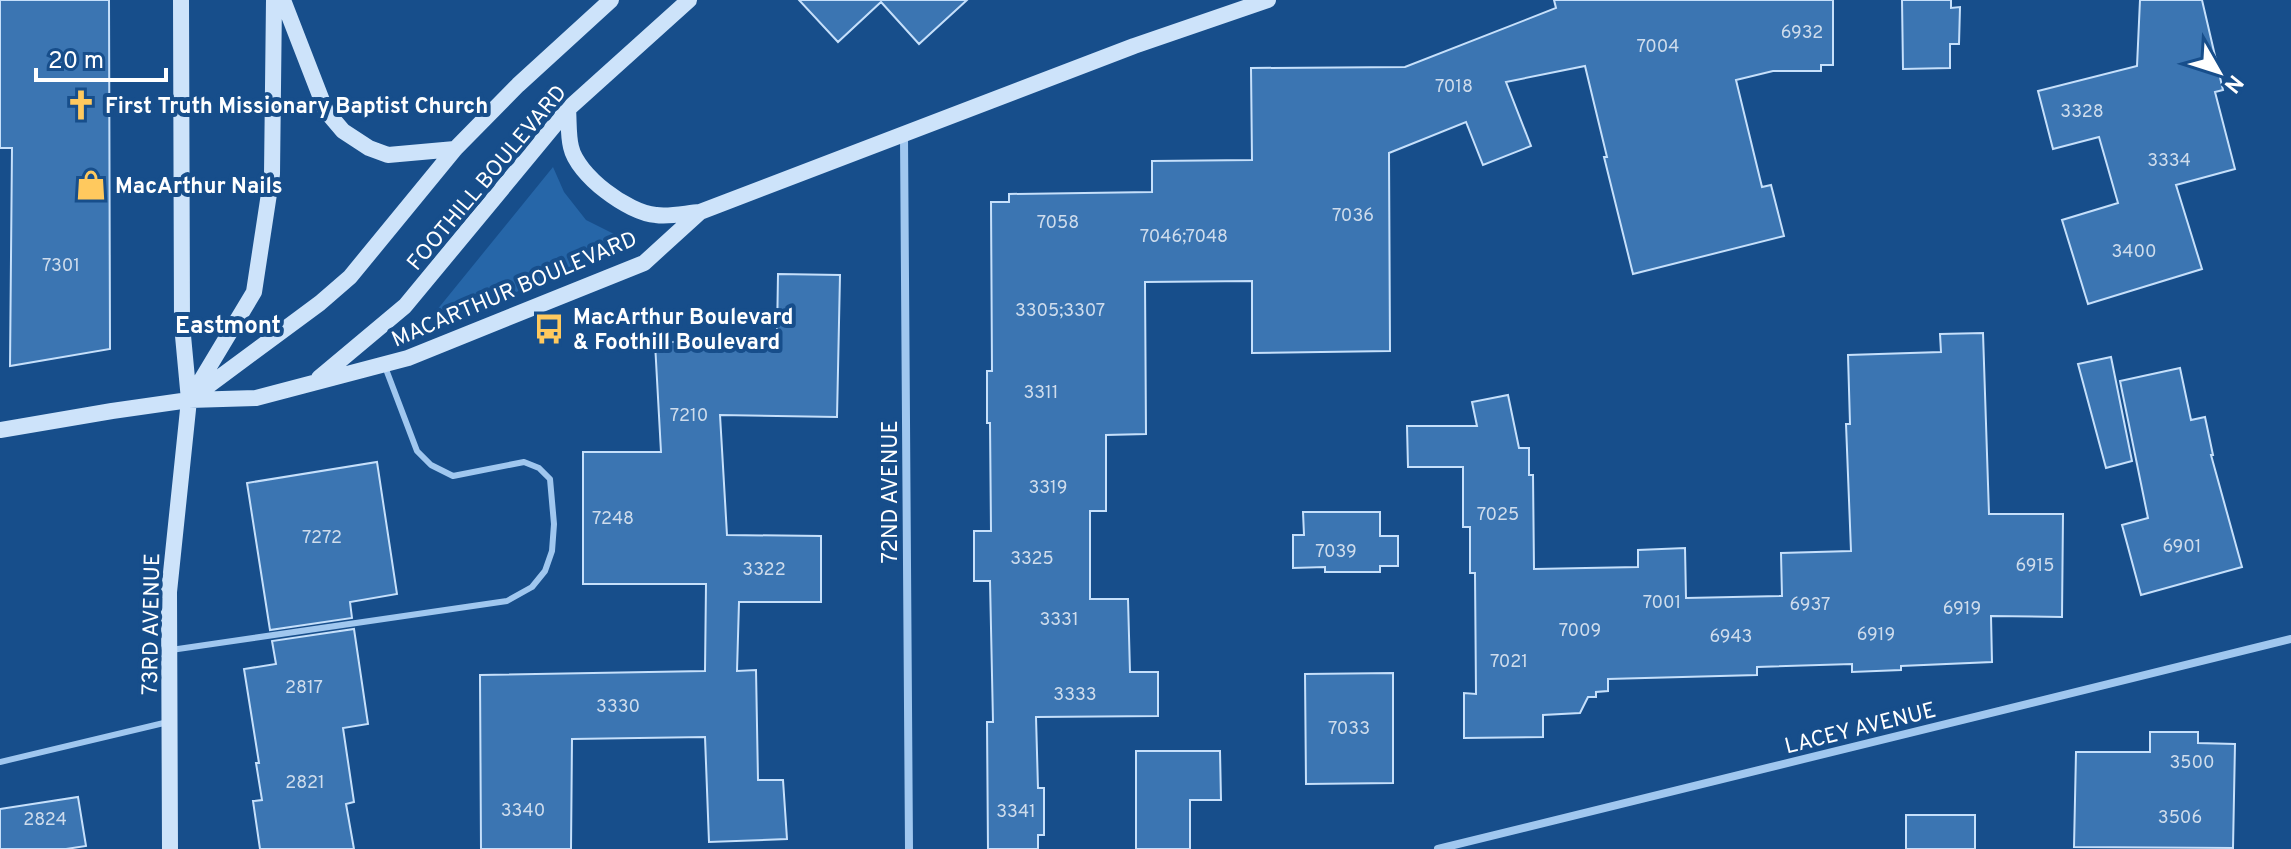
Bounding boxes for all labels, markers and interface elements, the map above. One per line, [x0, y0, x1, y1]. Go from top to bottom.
house number: 6932 [1781, 22, 1823, 45]
scale bar [36, 32, 166, 82]
north arrow [2179, 32, 2259, 112]
house number: 7004 [1636, 36, 1680, 59]
text: 20 m [48, 47, 104, 77]
text: N [2217, 68, 2248, 98]
house number: 7018 [1435, 76, 1473, 99]
street label: FOOTHILL BOULEVARD [402, 80, 574, 277]
church icon: First Truth Missionary Baptist Church [64, 88, 98, 122]
place label: First Truth Missionary Baptist Church [105, 94, 488, 121]
house number: 3328 [2060, 101, 2104, 124]
house number: 3334 [2147, 150, 2191, 173]
shop icon: MacArthur Nails [74, 168, 108, 202]
place label: MacArthur Nails [115, 174, 283, 201]
house number: 7036 [1332, 205, 1374, 228]
house number: 7058 [1037, 212, 1079, 235]
street label: MACARTHUR BOULEVARD [388, 226, 642, 354]
house number: 7046;7048 [1140, 226, 1228, 249]
house number: 3400 [2112, 241, 2156, 264]
house number: 7301 [42, 255, 80, 278]
house number: 3305;3307 [1015, 300, 1105, 323]
place label: MacArthur Boulevard & Foothill Boulevard [573, 305, 794, 357]
district label: Eastmont [175, 312, 281, 342]
bus stop icon: MacArthur Boulevard & Foothill Boulevard [532, 312, 566, 346]
house number: 3311 [1023, 382, 1059, 405]
house number: 7210 [670, 405, 708, 428]
street label: 72ND AVENUE [878, 420, 905, 564]
house number: 3319 [1028, 477, 1068, 500]
house number: 7025 [1477, 504, 1519, 527]
house number: 7248 [592, 508, 634, 531]
house number: 7272 [302, 527, 342, 550]
house number: 6901 [2163, 536, 2202, 559]
house number: 7039 [1315, 541, 1357, 564]
house number: 3325 [1010, 548, 1054, 571]
street label: 73RD AVENUE [138, 553, 167, 695]
house number: 6915 [2016, 555, 2054, 578]
house number: 3322 [742, 559, 786, 582]
house number: 7001 [1643, 592, 1681, 615]
house number: 6937 [1790, 594, 1830, 617]
house number: 6919 [1943, 598, 1981, 621]
house number: 3331 [1039, 609, 1079, 632]
house number: 7009 [1559, 620, 1601, 643]
house number: 6919 [1857, 624, 1895, 647]
house number: 6943 [1710, 626, 1752, 649]
house number: 7021 [1490, 651, 1528, 674]
house number: 2817 [285, 677, 323, 700]
house number: 3333 [1053, 684, 1097, 707]
house number: 3330 [596, 696, 640, 719]
street label: LACEY AVENUE [1782, 698, 1939, 761]
house number: 7033 [1328, 718, 1370, 741]
house number: 3500 [2170, 752, 2214, 775]
house number: 2821 [285, 772, 325, 795]
house number: 3340 [501, 800, 545, 823]
house number: 3341 [996, 801, 1036, 824]
house number: 3506 [2158, 807, 2202, 830]
house number: 2824 [23, 809, 67, 832]

